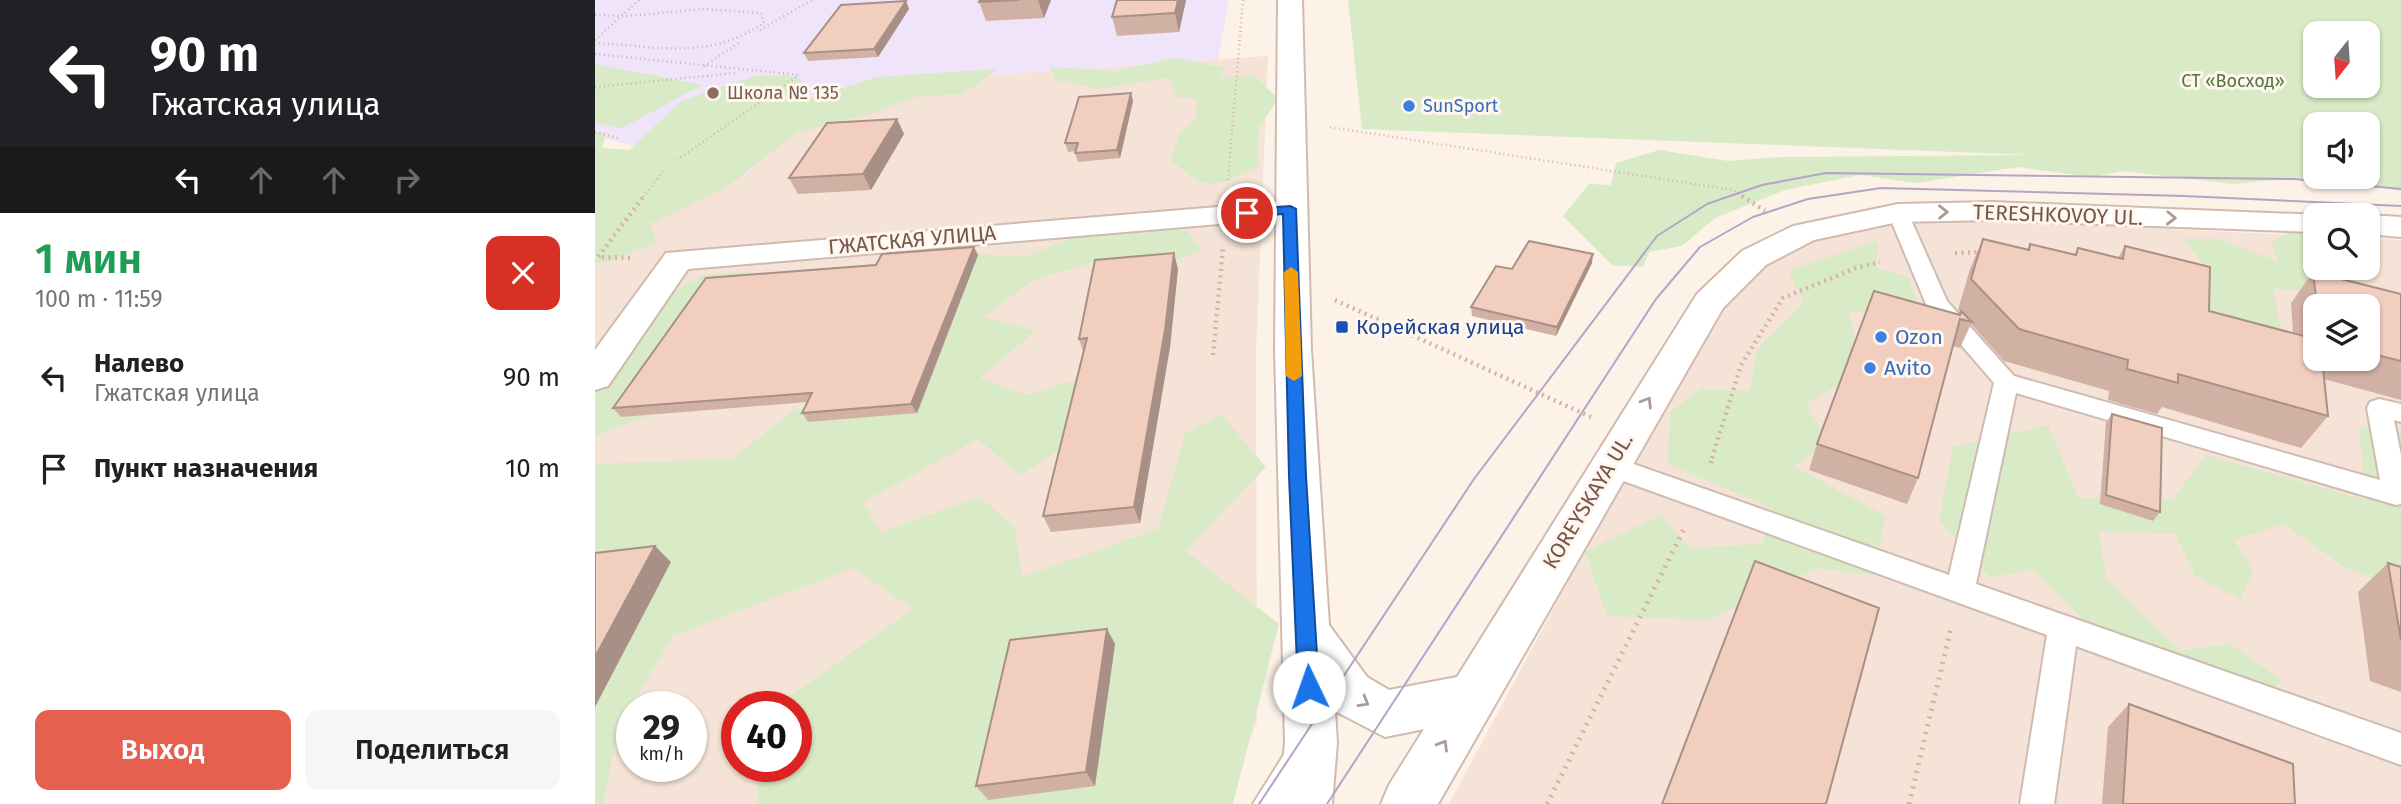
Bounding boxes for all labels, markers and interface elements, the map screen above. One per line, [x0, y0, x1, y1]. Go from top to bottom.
north arrow [2303, 21, 2380, 98]
map controls [2303, 21, 2380, 371]
text: 90 m [150, 25, 259, 84]
icon: left [35, 28, 126, 119]
park label: СТ «Восход» [2181, 70, 2285, 92]
place label: Школа № 135 [727, 82, 839, 104]
text: Гжатская улица [150, 85, 381, 123]
marker: Школа № 135 [705, 85, 721, 101]
place label: SunSport [1423, 95, 1499, 117]
marker: SunSport [1401, 98, 1417, 114]
button: sound [2303, 112, 2380, 189]
icon: left [169, 161, 207, 199]
icon: ahead [242, 161, 280, 199]
icon: ahead [315, 161, 353, 199]
icon: right [388, 161, 426, 199]
pin [1217, 183, 1277, 243]
icon: arrive [1228, 194, 1266, 232]
street label: TERESHKOVOY UL. [1973, 199, 2143, 231]
button: search [2303, 203, 2380, 280]
one-way arrow [1938, 204, 1949, 220]
one-way arrow [2165, 210, 2176, 225]
street label: ГЖАТСКАЯ УЛИЦА [827, 220, 997, 260]
text: 1 мин [35, 234, 142, 284]
button: close [486, 236, 560, 310]
text: 100 m · 11:59 [35, 285, 163, 313]
button: layers [2303, 294, 2380, 371]
place label: Корейская улица [1356, 314, 1525, 340]
marker: Корейская улица [1334, 319, 1350, 335]
place label: Ozon [1895, 324, 1943, 350]
marker: Ozon [1873, 329, 1889, 345]
text: Налево [94, 348, 184, 379]
place label: Avito [1884, 355, 1932, 381]
icon: left [35, 359, 73, 397]
marker: Avito [1862, 360, 1878, 376]
text: 90 m [503, 362, 560, 393]
text: Гжатская улица [94, 379, 260, 407]
one-way arrow [1639, 397, 1652, 410]
street label: KOREYSKAYA UL. [1537, 428, 1639, 574]
icon: arrive [35, 450, 73, 488]
text: Пункт назначения [94, 453, 318, 484]
text: 10 m [505, 453, 560, 484]
position arrow [1272, 650, 1346, 724]
speed limit sign: 40 [721, 691, 812, 782]
one-way arrow [1356, 694, 1369, 707]
text: 29 [643, 706, 680, 748]
button: Выход [35, 710, 291, 790]
button: Поделиться [305, 710, 560, 790]
one-way arrow [1435, 740, 1448, 753]
text: km/h [639, 743, 684, 765]

